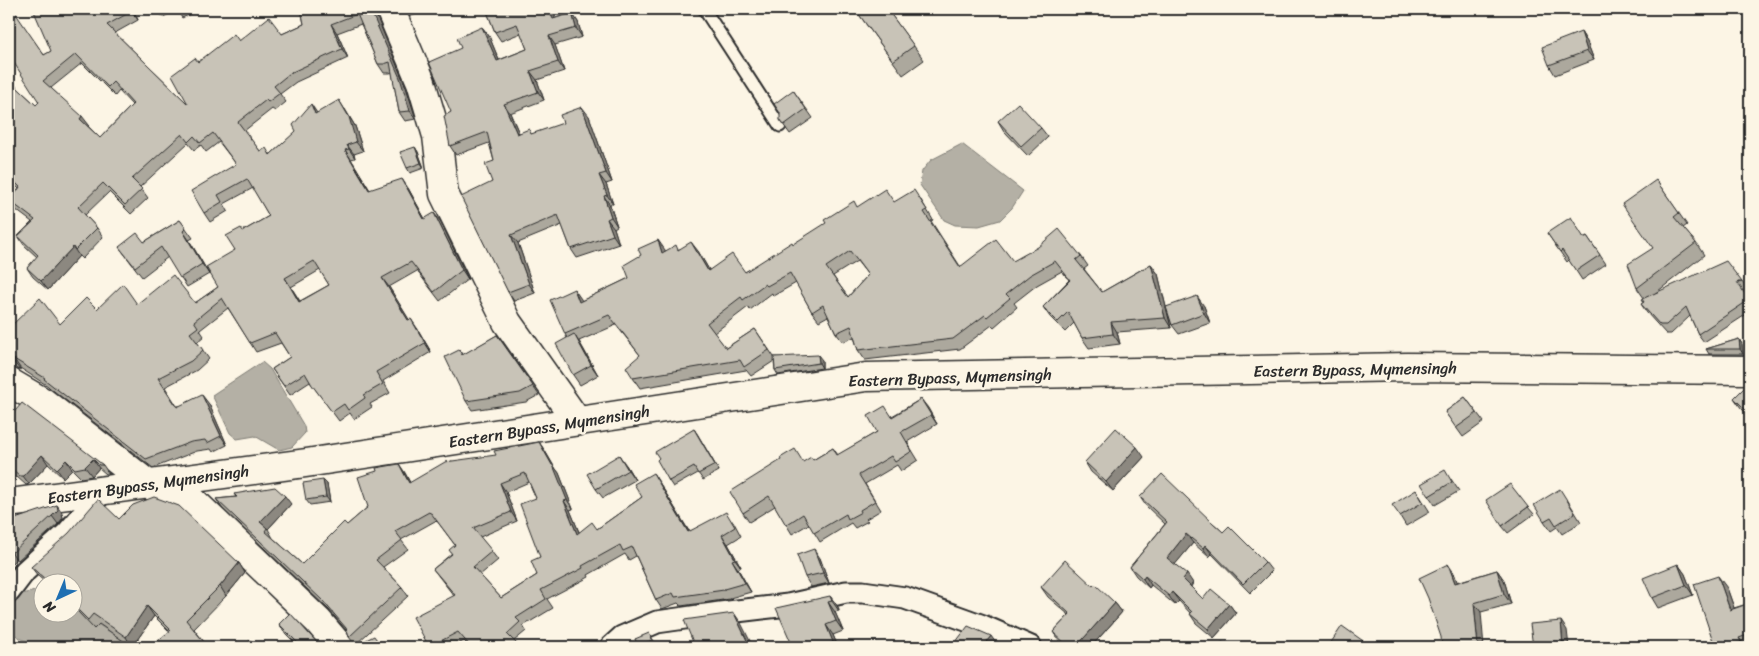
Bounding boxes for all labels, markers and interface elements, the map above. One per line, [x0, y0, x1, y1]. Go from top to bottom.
street label: Eastern Bypass, Mymensingh [1253, 353, 1457, 386]
street label: Eastern Bypass, Mymensingh [848, 359, 1052, 396]
street label: Eastern Bypass, Mymensingh [446, 396, 652, 457]
street label: Eastern Bypass, Mymensingh [45, 456, 251, 513]
north arrow [32, 574, 82, 624]
text: N [37, 594, 62, 620]

